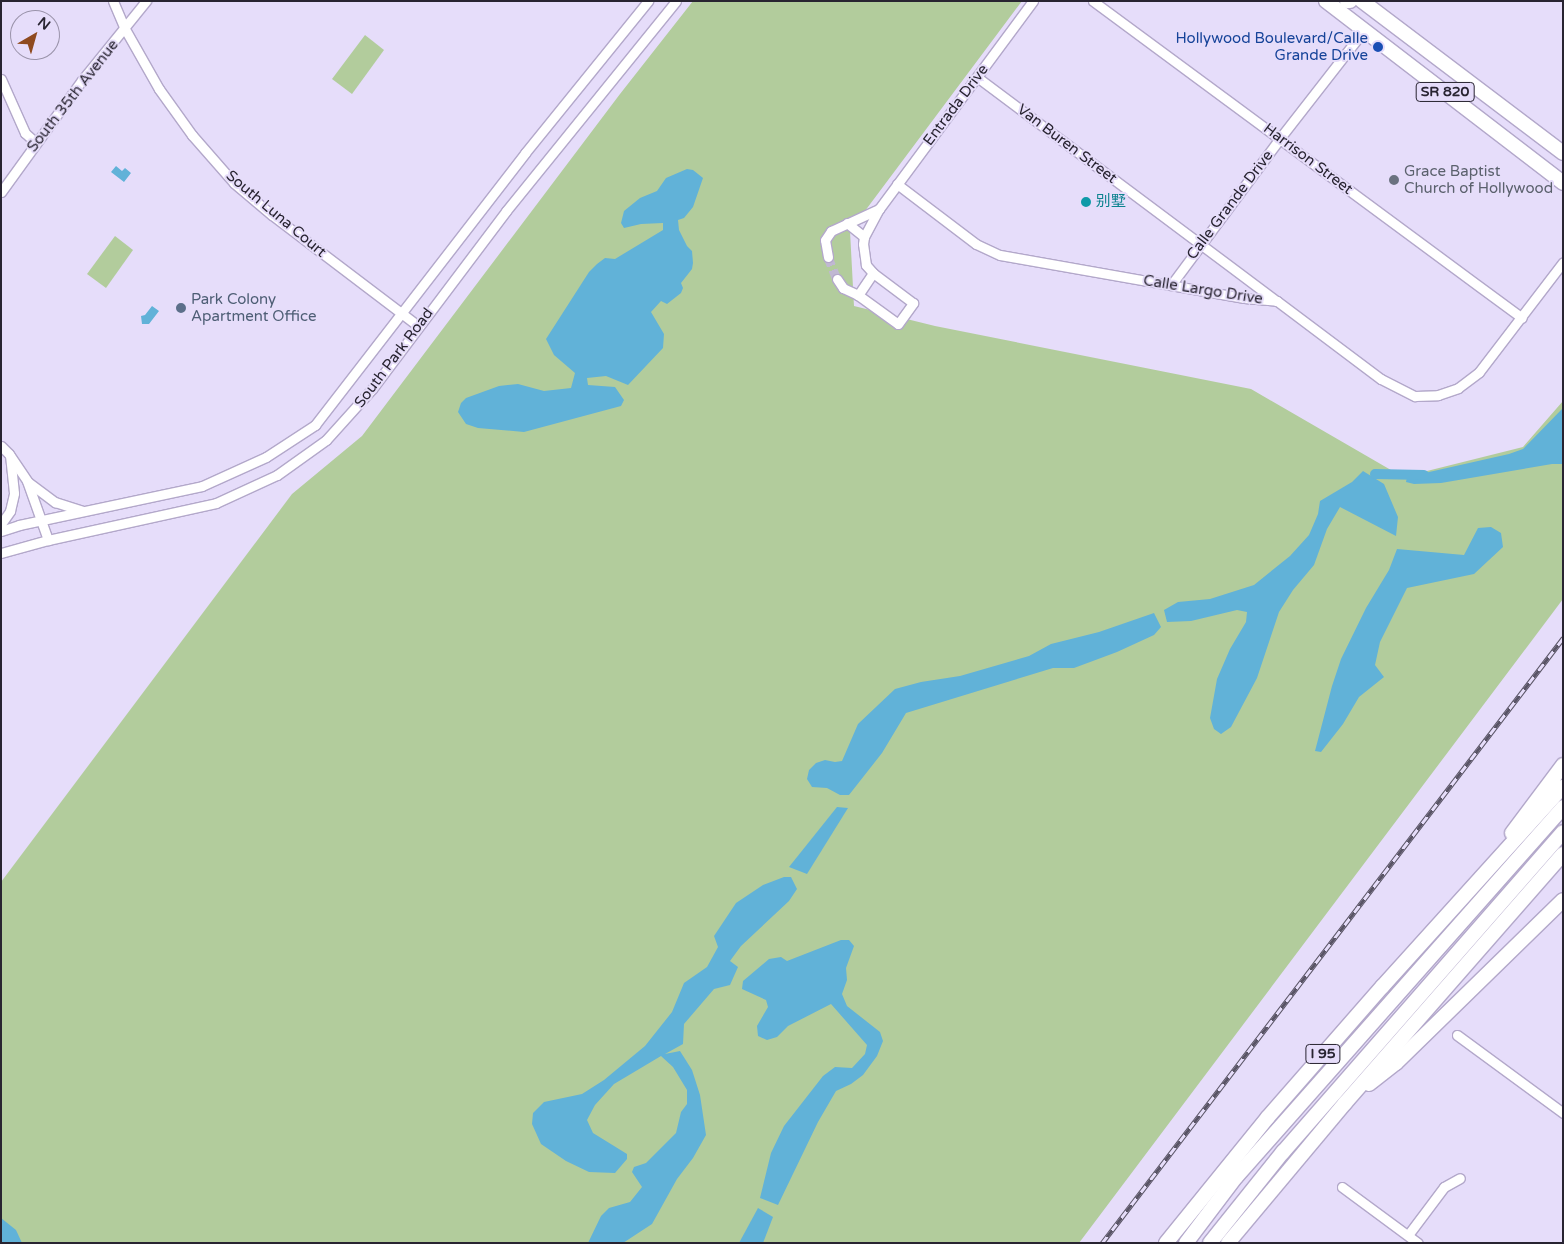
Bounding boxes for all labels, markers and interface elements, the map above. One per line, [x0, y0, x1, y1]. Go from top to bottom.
north arrow [10, 10, 60, 60]
text: N [34, 13, 54, 34]
place label: Hollywood Boulevard/Calle Grande Drive [1175, 29, 1368, 64]
street label: South 35th Avenue [24, 36, 122, 156]
marker: Hollywood Boulevard/Calle Grande Drive [1372, 41, 1384, 53]
street label: Entrada Drive [920, 61, 992, 149]
road number: SR 820 [1415, 80, 1475, 104]
street label: Van Buren Street [1014, 101, 1120, 187]
street label: Harrison Street [1260, 120, 1356, 198]
street label: Calle Grande Drive [1183, 147, 1277, 263]
place label: Grace Baptist Church of Hollywood [1404, 162, 1553, 197]
street label: South Luna Court [222, 167, 330, 261]
marker: Grace Baptist Church of Hollywood [1388, 174, 1400, 186]
place label: 别墅 [1096, 193, 1126, 211]
marker: 别墅 [1080, 196, 1092, 208]
street label: Calle Largo Drive [1142, 272, 1264, 308]
place label: Park Colony Apartment Office [191, 290, 316, 325]
marker: Park Colony Apartment Office [175, 302, 187, 314]
street label: South Park Road [351, 305, 437, 411]
road number: I 95 [1304, 1042, 1342, 1066]

